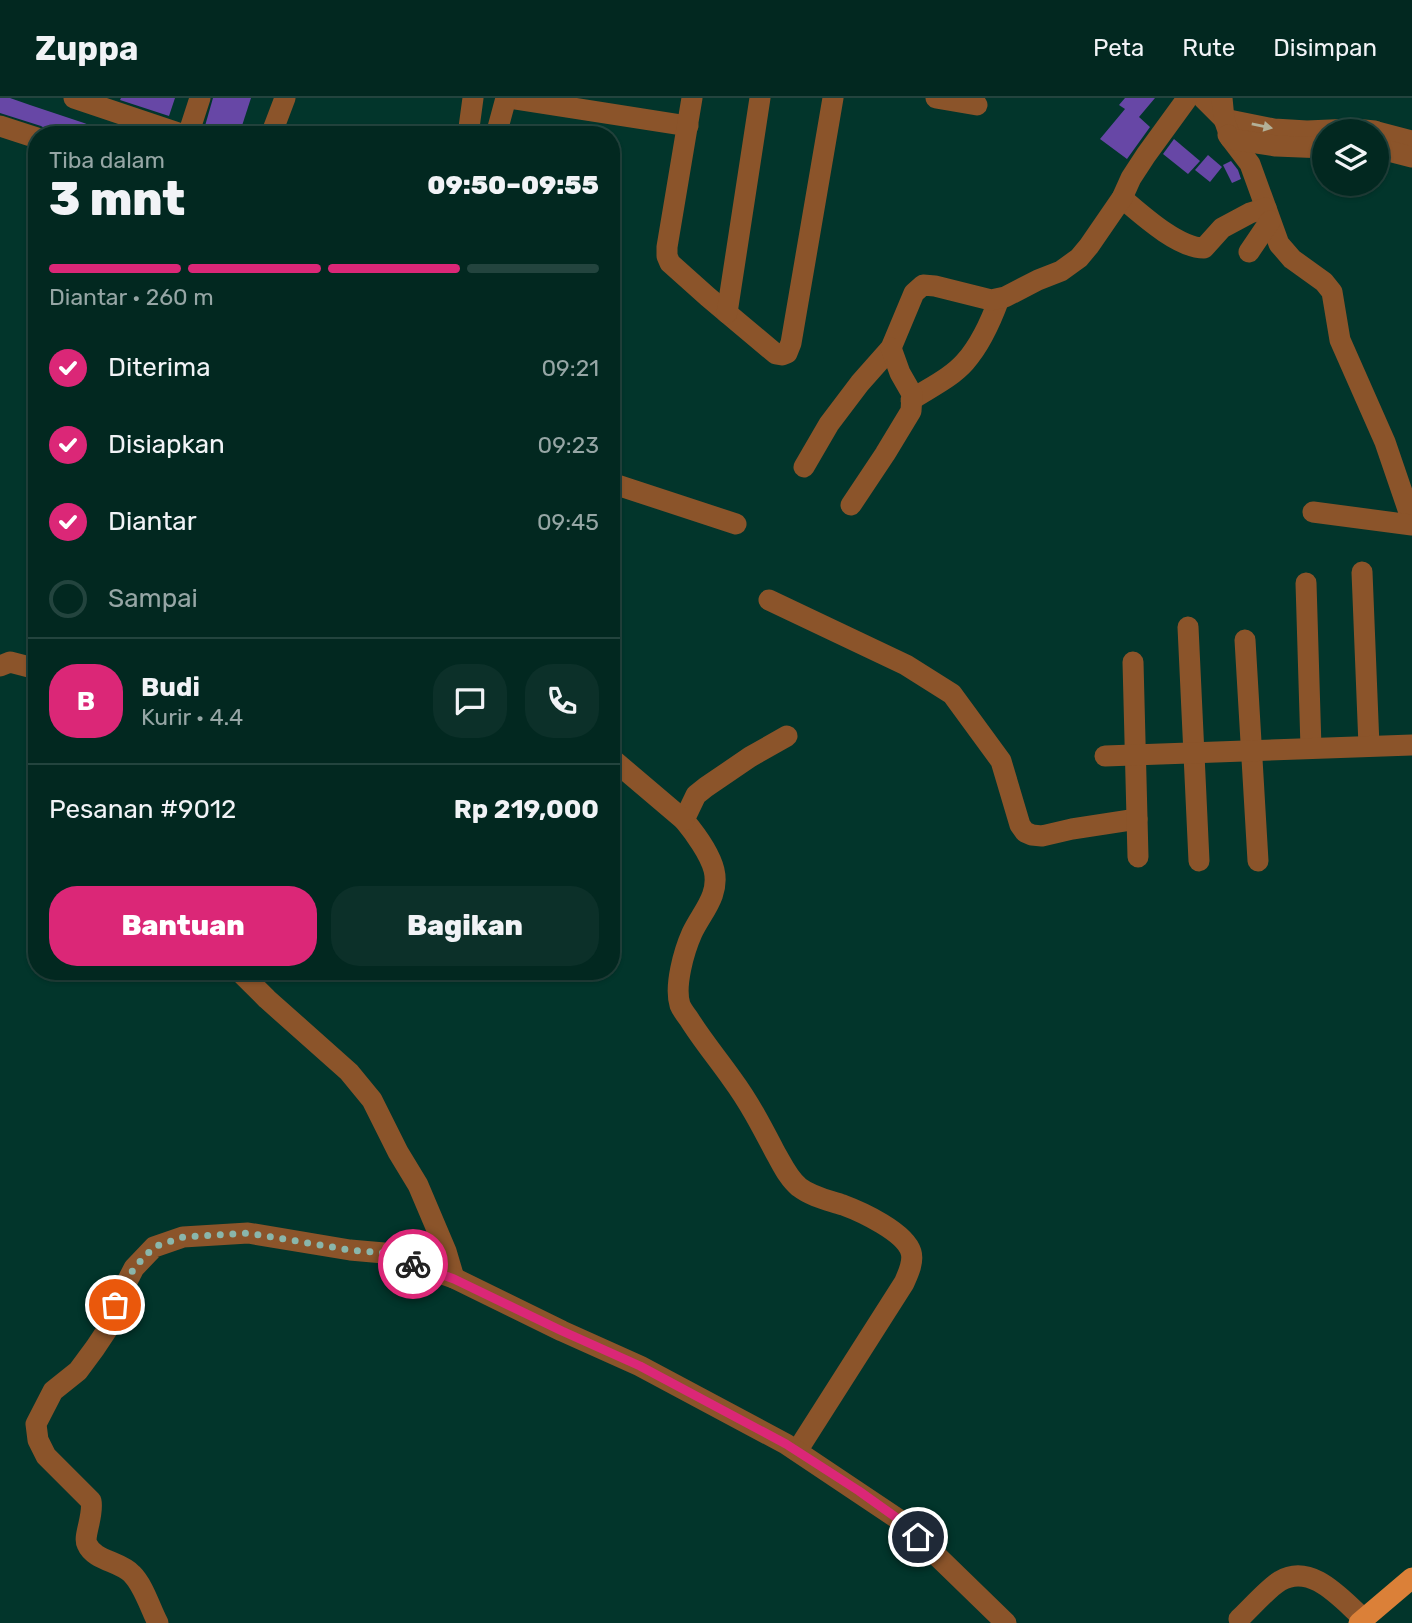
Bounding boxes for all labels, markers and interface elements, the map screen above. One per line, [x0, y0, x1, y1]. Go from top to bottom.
text: Zuppa [35, 29, 138, 68]
text: Peta [1093, 34, 1144, 62]
text: Rute [1182, 34, 1235, 62]
text: Disimpan [1273, 34, 1377, 62]
map controls [1312, 119, 1389, 196]
button: layers [1312, 119, 1389, 196]
one-way arrow [1251, 121, 1273, 132]
text: Tiba dalam [49, 146, 165, 174]
text: 09:50–09:55 [427, 170, 599, 201]
text: 3 mnt [49, 172, 185, 227]
text: Diantar · 260 m [49, 283, 214, 311]
icon: check [49, 349, 87, 387]
text: Diterima [108, 352, 211, 383]
text: 09:21 [542, 354, 599, 382]
icon: check [49, 426, 87, 464]
text: Disiapkan [108, 429, 225, 460]
text: 09:23 [538, 431, 599, 459]
icon: check [49, 503, 87, 541]
text: Diantar [108, 506, 197, 537]
text: 09:45 [537, 508, 599, 536]
text: Sampai [108, 583, 198, 614]
button: chat [433, 664, 507, 738]
button: phone [525, 664, 599, 738]
text: Budi [141, 672, 200, 703]
text: B [77, 686, 95, 717]
text: Kurir · 4.4 [141, 703, 243, 731]
text: Pesanan #9012 [49, 794, 236, 825]
text: Rp 219,000 [454, 794, 599, 825]
button: Bantuan [49, 886, 317, 966]
button: Bagikan [331, 886, 599, 966]
courier [378, 1229, 448, 1299]
icon: bike [394, 1245, 432, 1283]
pin [85, 1275, 145, 1335]
icon: bag [96, 1286, 134, 1324]
pin [888, 1507, 948, 1567]
icon: home [899, 1518, 937, 1556]

